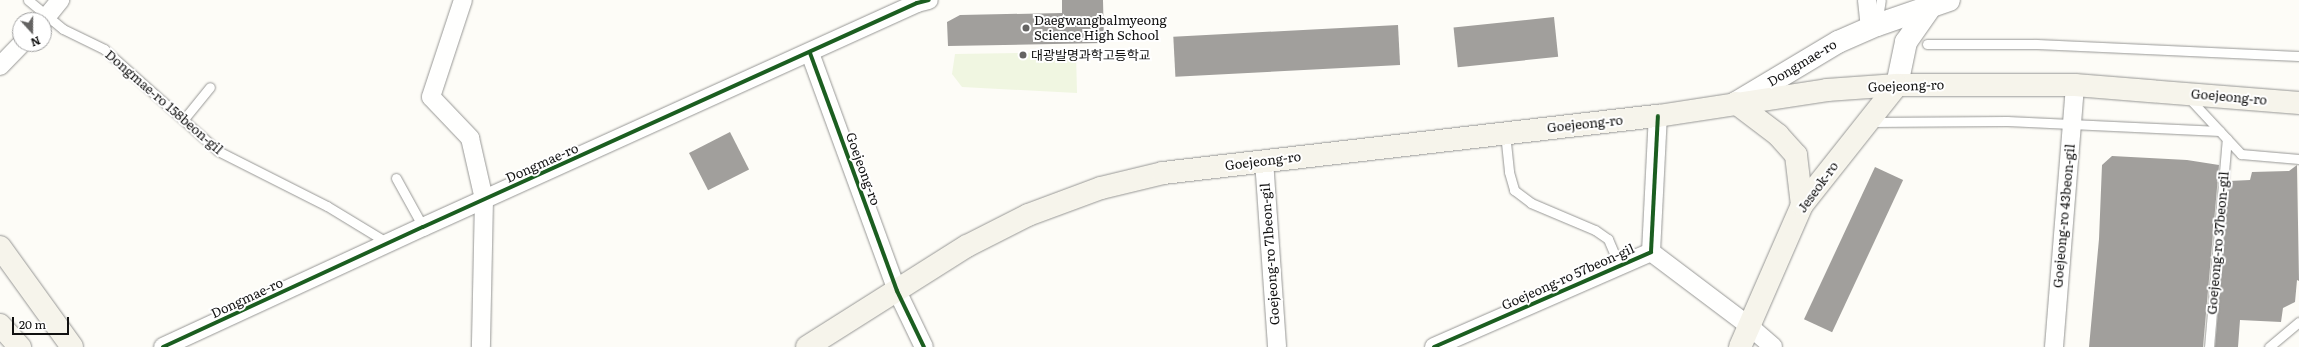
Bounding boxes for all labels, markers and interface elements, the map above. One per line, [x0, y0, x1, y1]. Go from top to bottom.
north arrow [12, 12, 52, 52]
place label: Daegwangbalmyeong Science High School [1034, 13, 1167, 44]
marker: Daegwangbalmyeong Science High School [1021, 23, 1031, 33]
text: N [29, 33, 43, 51]
street label: Dongmae-ro [1765, 36, 1839, 90]
street label: Dongmae-ro 158beon-gil [102, 47, 226, 157]
place label: 대광발명과학고등학교 [1031, 47, 1151, 63]
marker: 대광발명과학고등학교 [1018, 50, 1028, 60]
street label: Goejeong-ro [1868, 77, 1944, 95]
street label: Goejeong-ro [2190, 86, 2268, 108]
street label: Goejeong-ro [1546, 112, 1624, 136]
street label: Goejeong-ro [843, 130, 883, 208]
street label: Dongmae-ro [503, 140, 581, 186]
street label: Goejeong-ro 43beon-gil [2050, 143, 2078, 289]
street label: Goejeong-ro [1224, 149, 1302, 173]
street label: Jeseok-ro [1794, 158, 1842, 216]
street label: Goejeong-ro 37beon-gil [2204, 171, 2232, 315]
street label: Goejeong-ro 71beon-gil [1257, 183, 1283, 325]
street label: Goejeong-ro 57beon-gil [1499, 241, 1637, 313]
street label: Dongmae-ro [208, 274, 286, 322]
scale bar [14, 309, 71, 335]
text: 20 m [19, 315, 46, 333]

